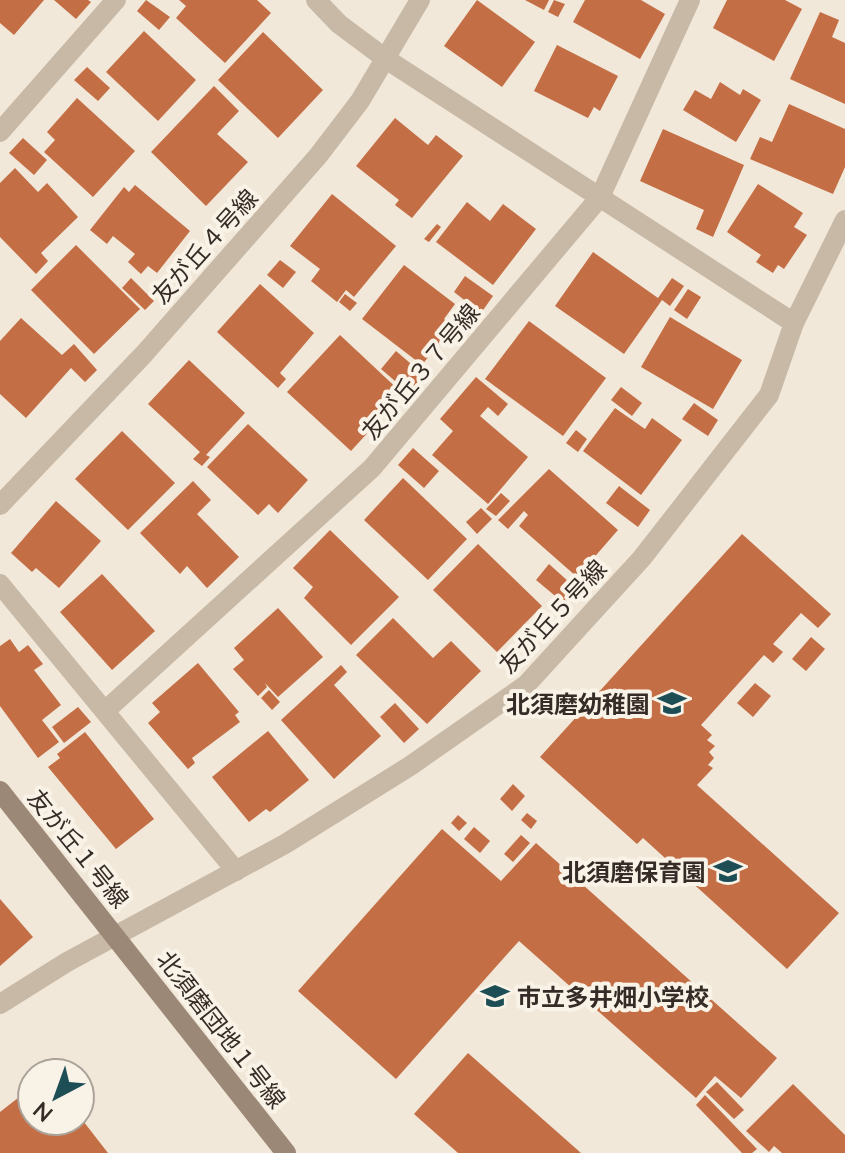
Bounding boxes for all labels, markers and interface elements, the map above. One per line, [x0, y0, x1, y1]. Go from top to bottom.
street label: 友が丘４号線 [145, 183, 263, 309]
street label: 友が丘３７号線 [355, 297, 485, 445]
street label: 友が丘５号線 [492, 553, 612, 679]
school or university icon: 北須磨幼稚園 [657, 688, 687, 718]
place label: 北須磨幼稚園 [506, 689, 650, 718]
street label: 友が丘１号線 [22, 783, 136, 913]
school or university icon: 北須磨保育園 [713, 856, 743, 886]
place label: 北須磨保育園 [562, 857, 706, 886]
street label: 北須磨団地１号線 [151, 944, 293, 1114]
school or university icon: 市立多井畑小学校 [480, 981, 510, 1011]
place label: 市立多井畑小学校 [517, 982, 709, 1011]
north arrow [16, 1057, 96, 1137]
text: N [27, 1097, 58, 1128]

